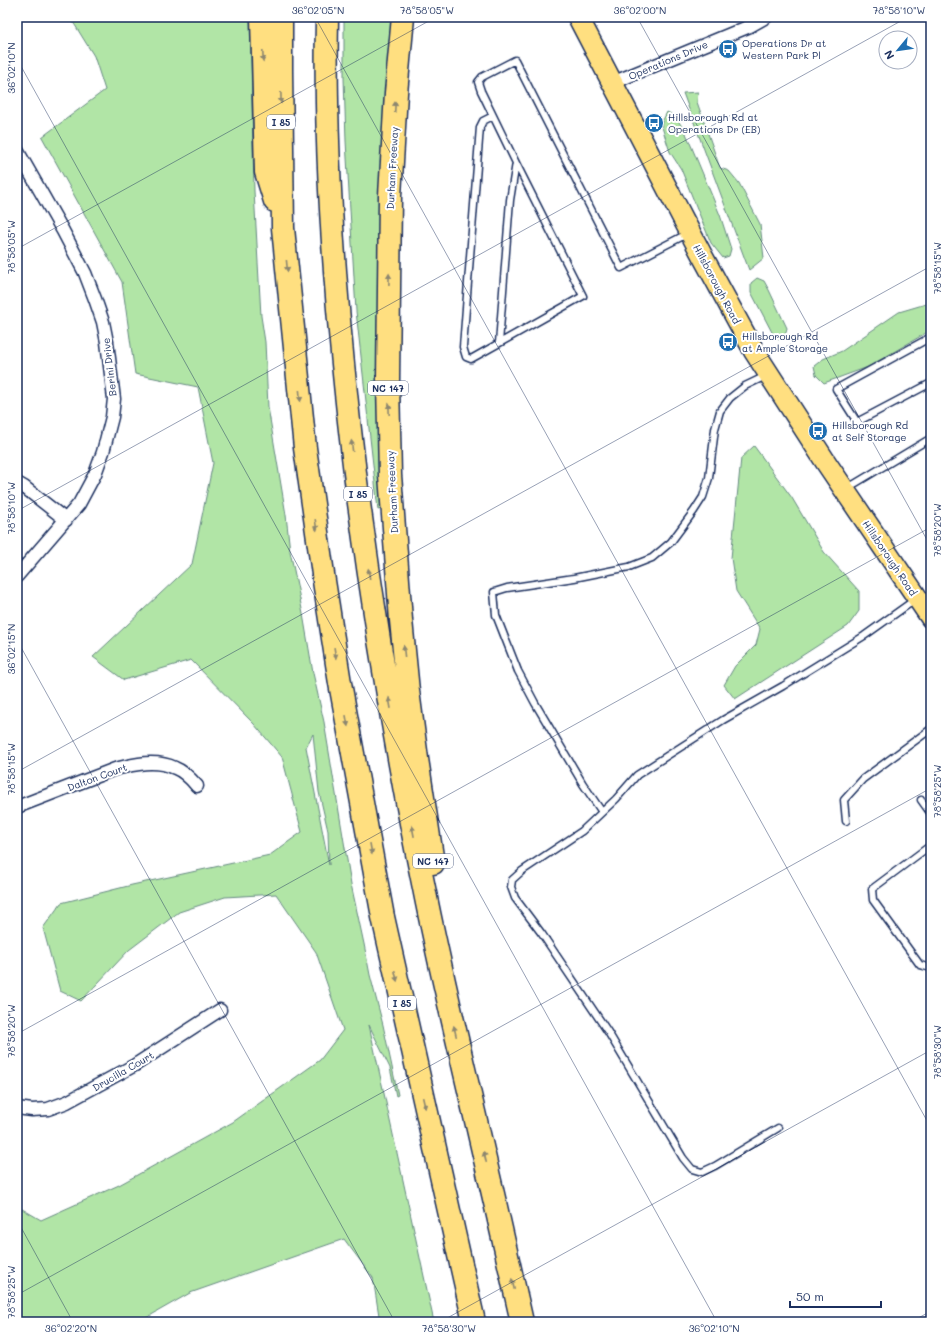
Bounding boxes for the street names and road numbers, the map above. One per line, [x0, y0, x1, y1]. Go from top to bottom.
street label: Operations Drive [626, 37, 710, 83]
road number: I 85 [267, 115, 295, 129]
street label: Durham Freeway [383, 126, 401, 210]
street label: Hillsborough Road [690, 242, 744, 326]
street label: Berini Drive [98, 337, 120, 397]
road number: NC 147 [368, 381, 408, 395]
street label: Durham Freeway [383, 450, 401, 534]
road number: I 85 [344, 487, 372, 501]
street label: Hillsborough Road [859, 517, 921, 599]
street label: Dalton Court [65, 760, 129, 794]
road number: NC 147 [413, 854, 453, 868]
road number: I 85 [388, 996, 416, 1010]
street label: Drucilla Court [90, 1048, 156, 1094]

